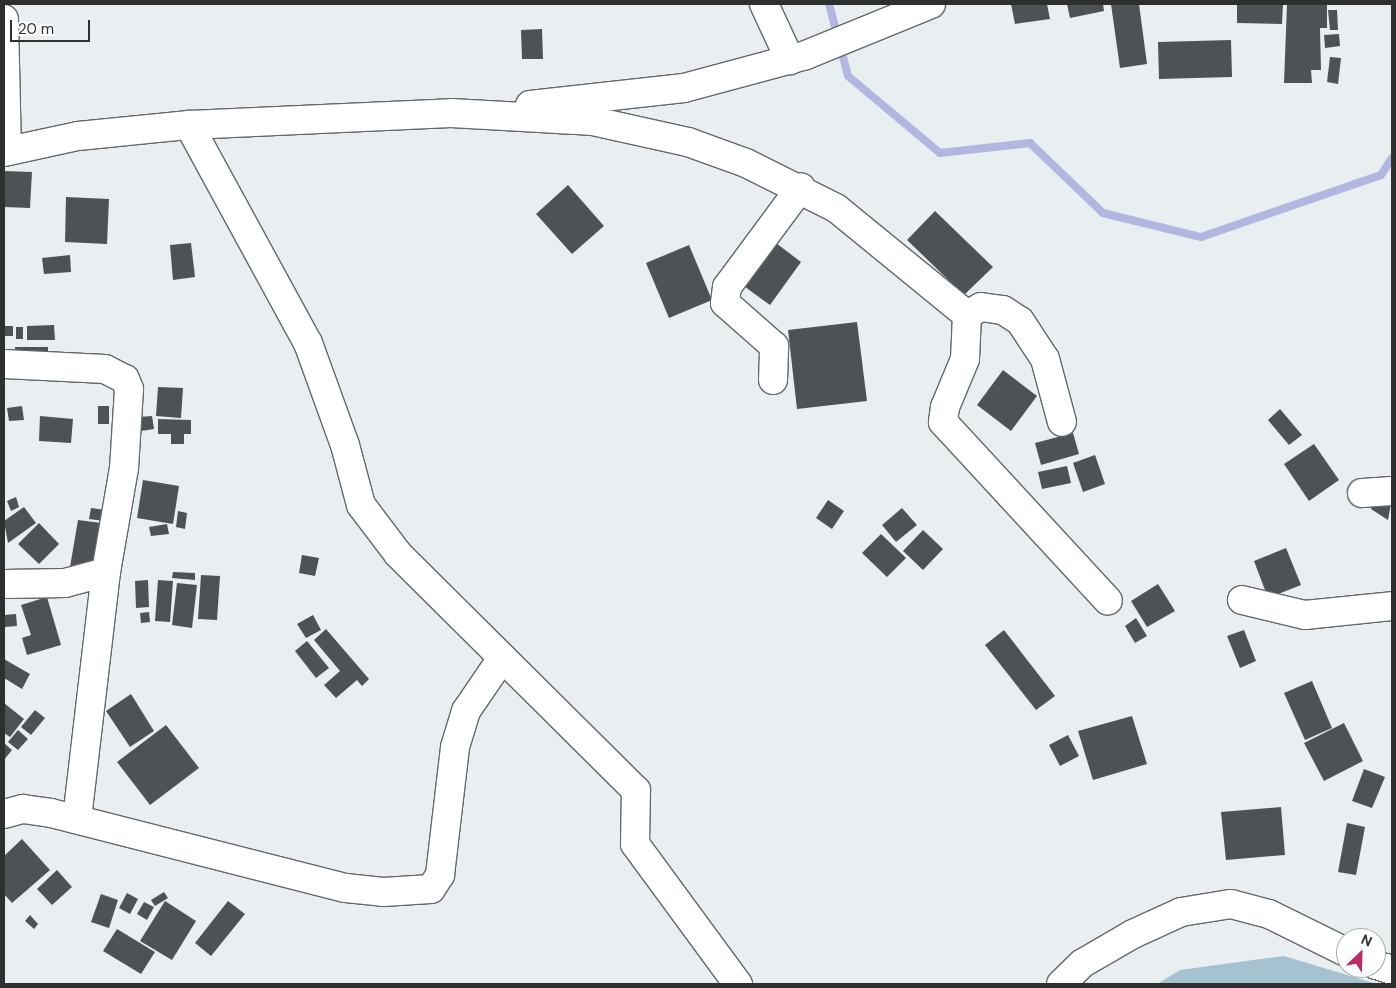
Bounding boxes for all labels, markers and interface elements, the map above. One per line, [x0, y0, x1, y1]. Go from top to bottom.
scale bar [12, 10, 92, 42]
text: 20 m [18, 19, 54, 39]
north arrow [1336, 928, 1386, 978]
text: N [1358, 930, 1375, 951]

